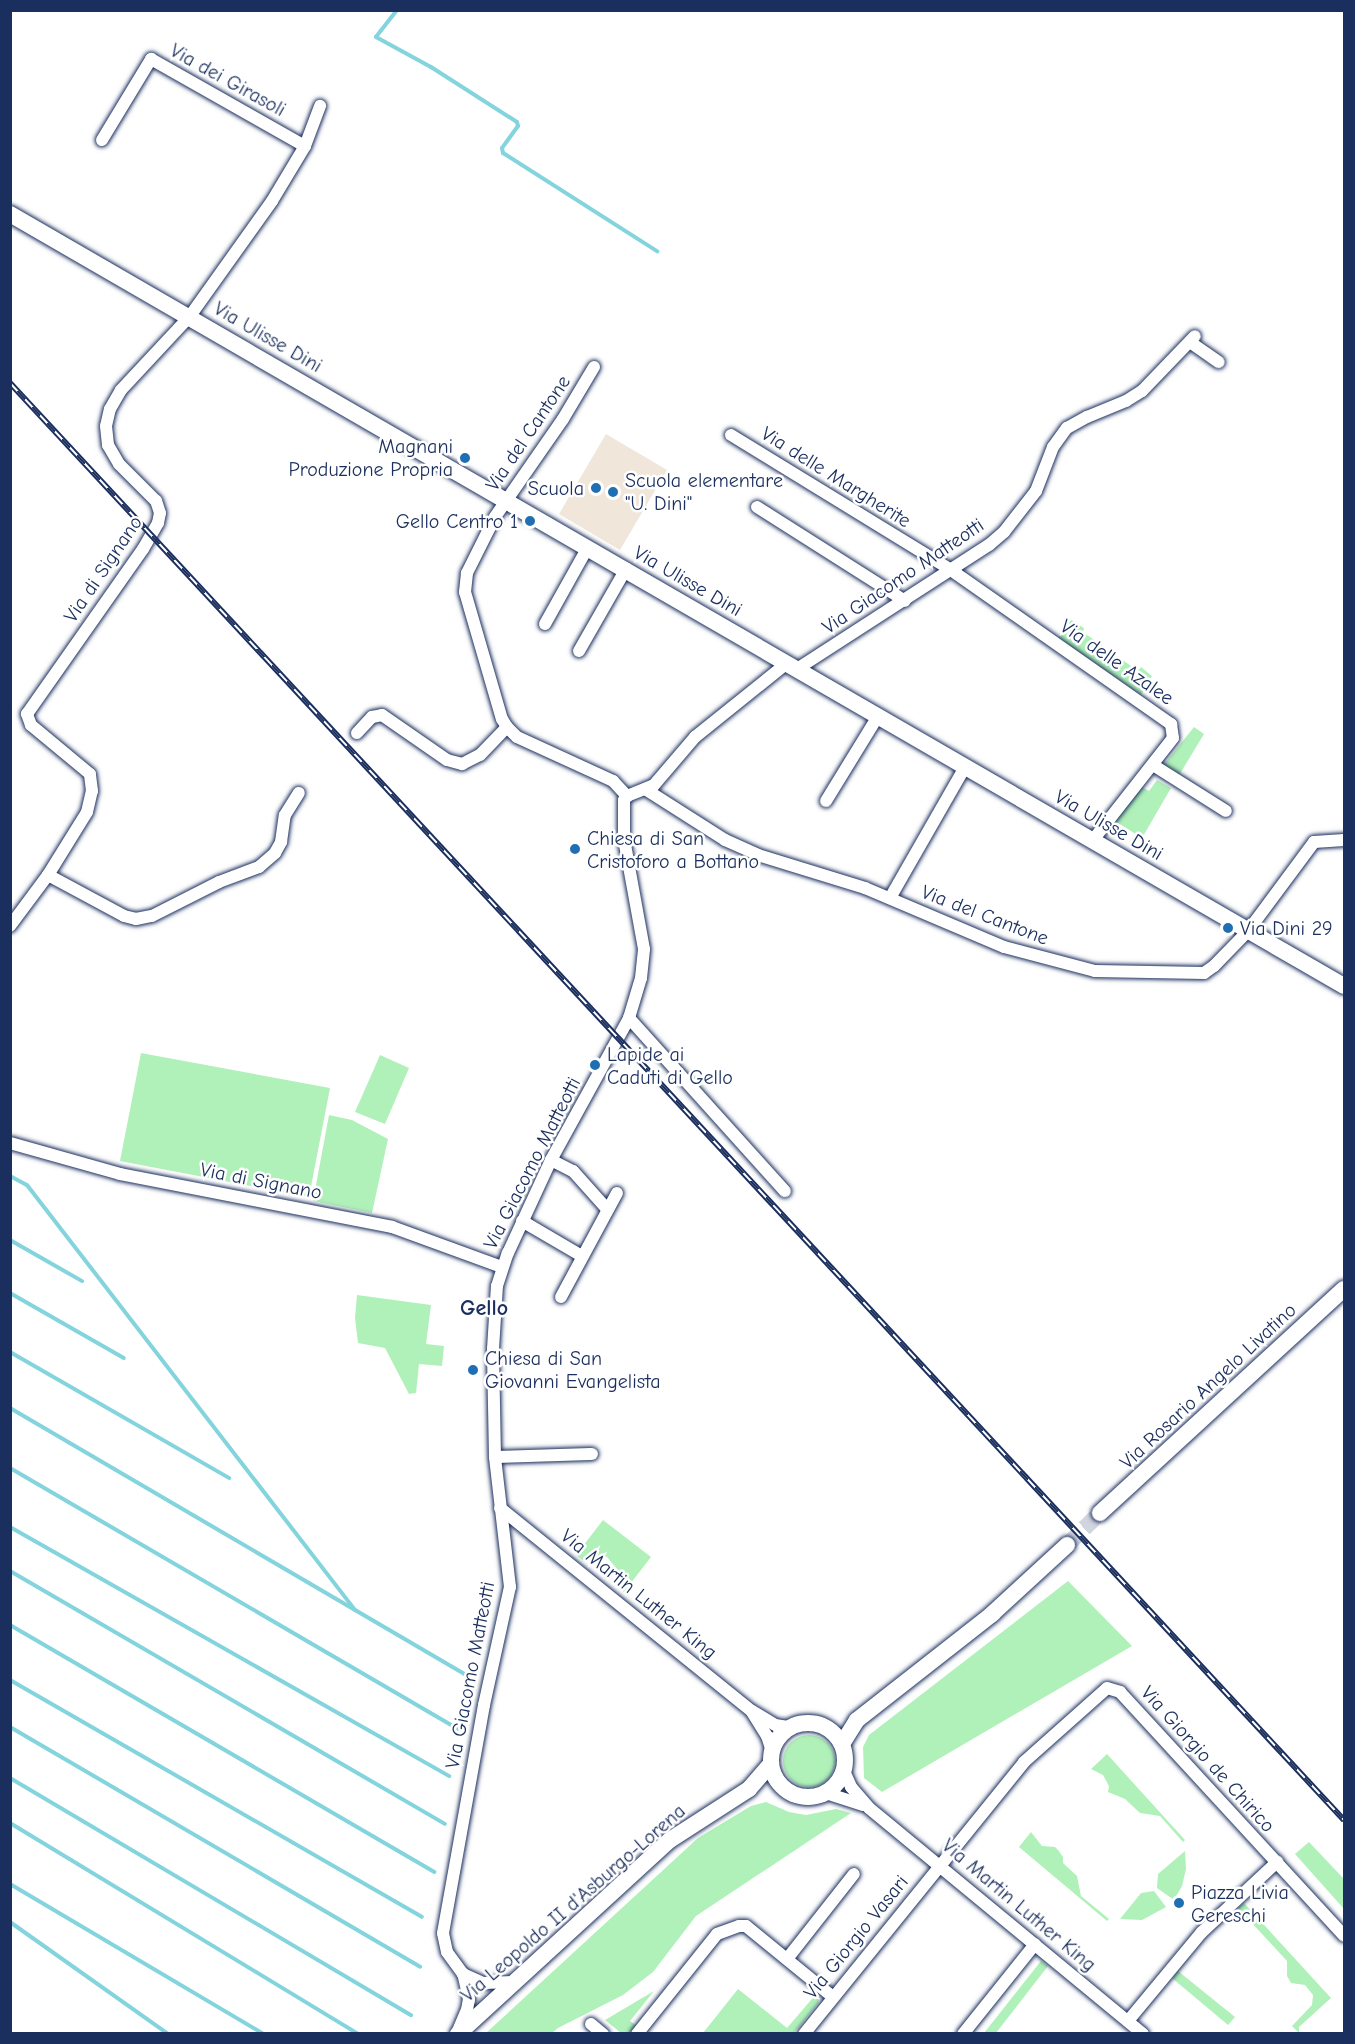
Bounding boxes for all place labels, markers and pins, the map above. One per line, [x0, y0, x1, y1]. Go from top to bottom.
place label: Magnani Produzione Propria [288, 434, 453, 481]
marker: Magnani Produzione Propria [458, 451, 472, 465]
place label: Scuola elementare "U. Dini" [625, 468, 783, 515]
place label: Scuola [528, 476, 584, 500]
marker: Scuola [589, 481, 603, 495]
marker: Scuola elementare "U. Dini" [606, 485, 620, 499]
place label: Gello Centro 1 [396, 509, 518, 533]
marker: Gello Centro 1 [523, 514, 537, 528]
place label: Chiesa di San Cristoforo a Bottano [587, 826, 759, 873]
marker: Chiesa di San Cristoforo a Bottano [568, 842, 582, 856]
place label: Via Dini 29 [1240, 916, 1333, 940]
marker: Via Dini 29 [1221, 921, 1235, 935]
place label: Lapide ai Caduti di Gello [607, 1042, 733, 1089]
marker: Lapide ai Caduti di Gello [588, 1058, 602, 1072]
place label: Chiesa di San Giovanni Evangelista [485, 1346, 661, 1393]
marker: Chiesa di San Giovanni Evangelista [466, 1363, 480, 1377]
place label: Piazza Livia Gereschi [1191, 1880, 1289, 1927]
marker: Piazza Livia Gereschi [1172, 1896, 1186, 1910]

